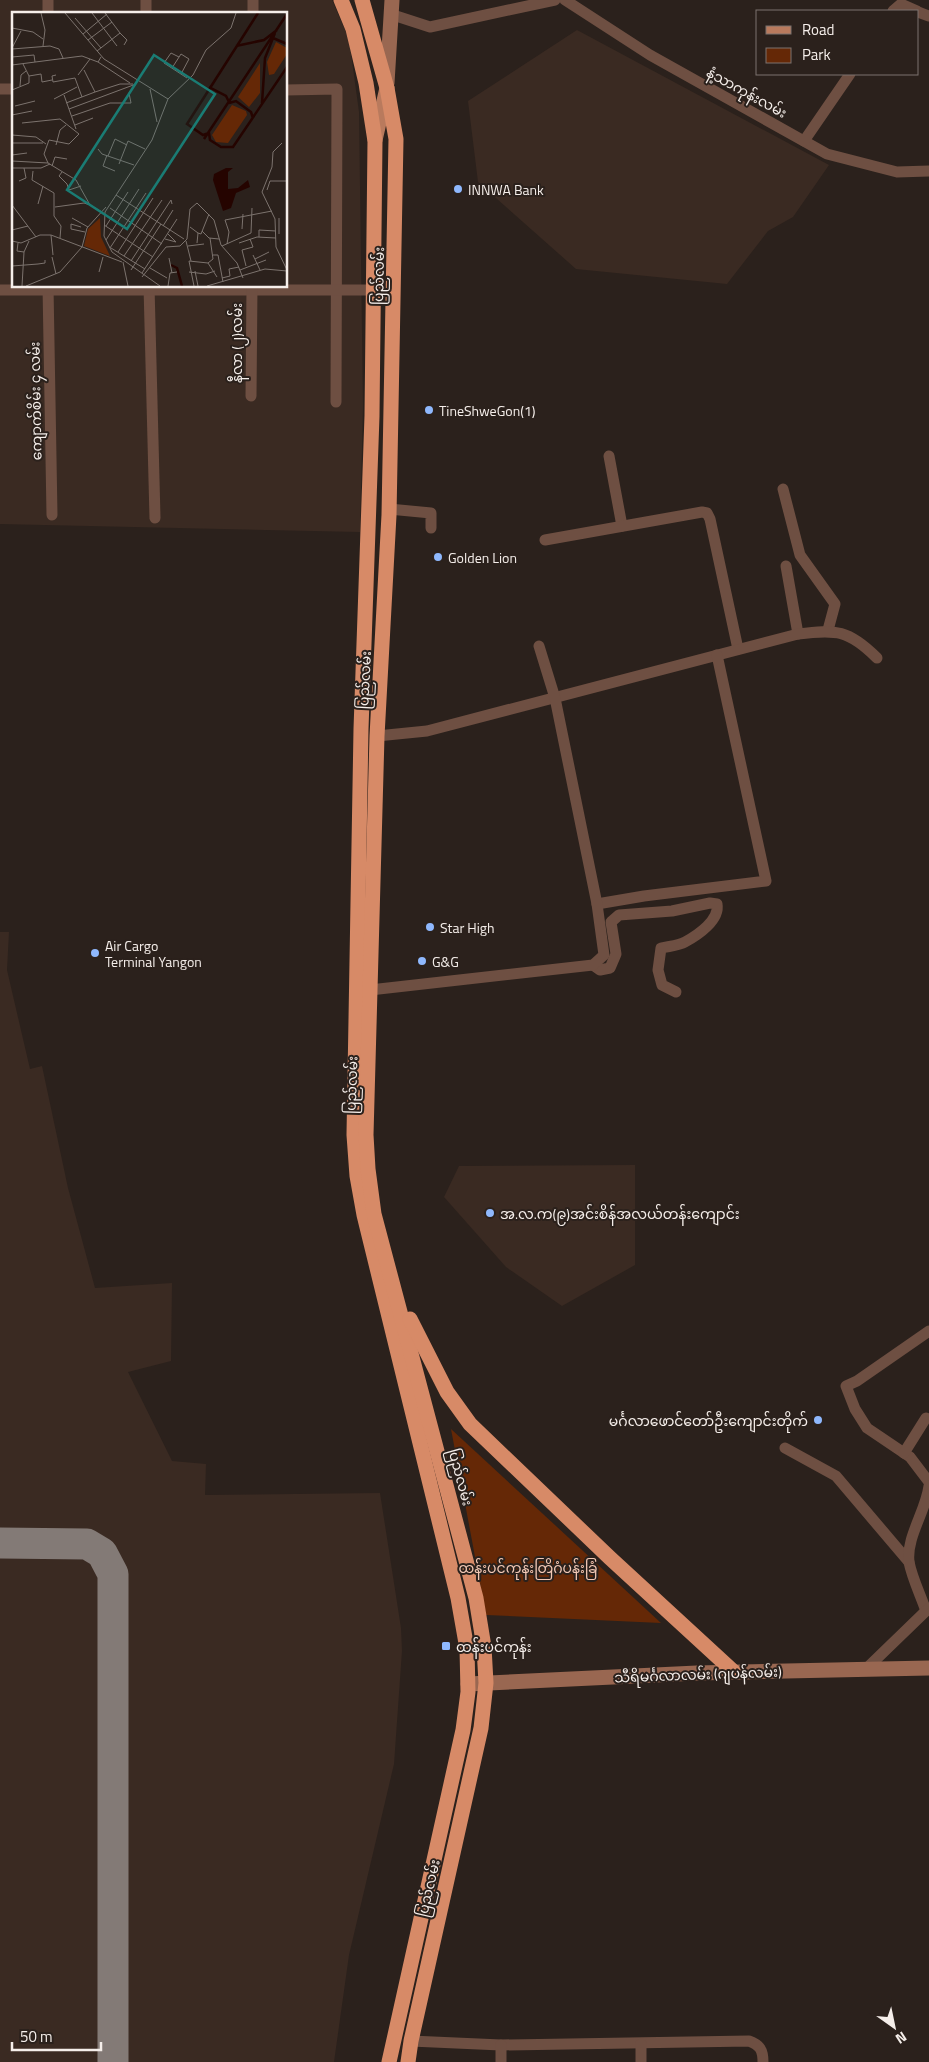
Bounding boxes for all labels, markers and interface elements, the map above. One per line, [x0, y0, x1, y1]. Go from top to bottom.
legend [756, 10, 919, 75]
inset map [12, 12, 288, 288]
text: Road [802, 18, 834, 41]
text: Park [802, 43, 831, 66]
street label: နံ့သာကုန်းလမ်း [702, 61, 791, 124]
place label: INNWA Bank [468, 179, 544, 200]
marker: INNWA Bank [452, 183, 464, 195]
street label: ပြည်လမ်း [367, 247, 391, 305]
street label: နီလာ (၂)လမ်း [226, 303, 249, 383]
street label: ကျောက်စိမ်း ၄ လမ်း [23, 341, 49, 461]
place label: TineShweGon(1) [439, 400, 535, 421]
marker: TineShweGon(1) [423, 404, 435, 416]
place label: Golden Lion [448, 547, 517, 568]
marker: Golden Lion [432, 551, 444, 563]
street label: ပြည်လမ်း [352, 650, 378, 710]
place label: Star High [440, 917, 495, 938]
marker: Star High [424, 921, 436, 933]
place label: Air Cargo Terminal Yangon [105, 935, 202, 972]
marker: Air Cargo Terminal Yangon [89, 947, 101, 959]
place label: G&G [432, 951, 459, 972]
marker: G&G [416, 955, 428, 967]
street label: ပြည်လမ်း [339, 1056, 365, 1115]
place label: အ.လ.က(၉)အင်းစိန်အလယ်တန်းကျောင်း [500, 1203, 740, 1226]
marker: အ.လ.က(၉)အင်းစိန်အလယ်တန်းကျောင်း [484, 1207, 496, 1219]
place label: မင်္ဂလာဖောင်တော်ဦးကျောင်းတိုက် [609, 1410, 808, 1433]
marker: မင်္ဂလာဖောင်တော်ဦးကျောင်းတိုက် [812, 1414, 824, 1426]
street label: ပြည်လမ်း [441, 1446, 479, 1508]
park label: ထန်းပင်ကုန်းတြိဂံပန်းခြံ [459, 1557, 597, 1580]
place label: ထန်းပင်ကုန်း [456, 1636, 532, 1659]
marker: ထန်းပင်ကုန်း [440, 1640, 452, 1652]
street label: သီရိမင်္ဂလာလမ်း (ဂျပန်လမ်း) [614, 1661, 782, 1689]
street label: ပြည်လမ်း [411, 1857, 447, 1919]
north arrow [869, 2002, 919, 2052]
scale bar [12, 2020, 101, 2052]
text: 50 m [20, 2025, 53, 2048]
text: N [892, 2027, 911, 2050]

